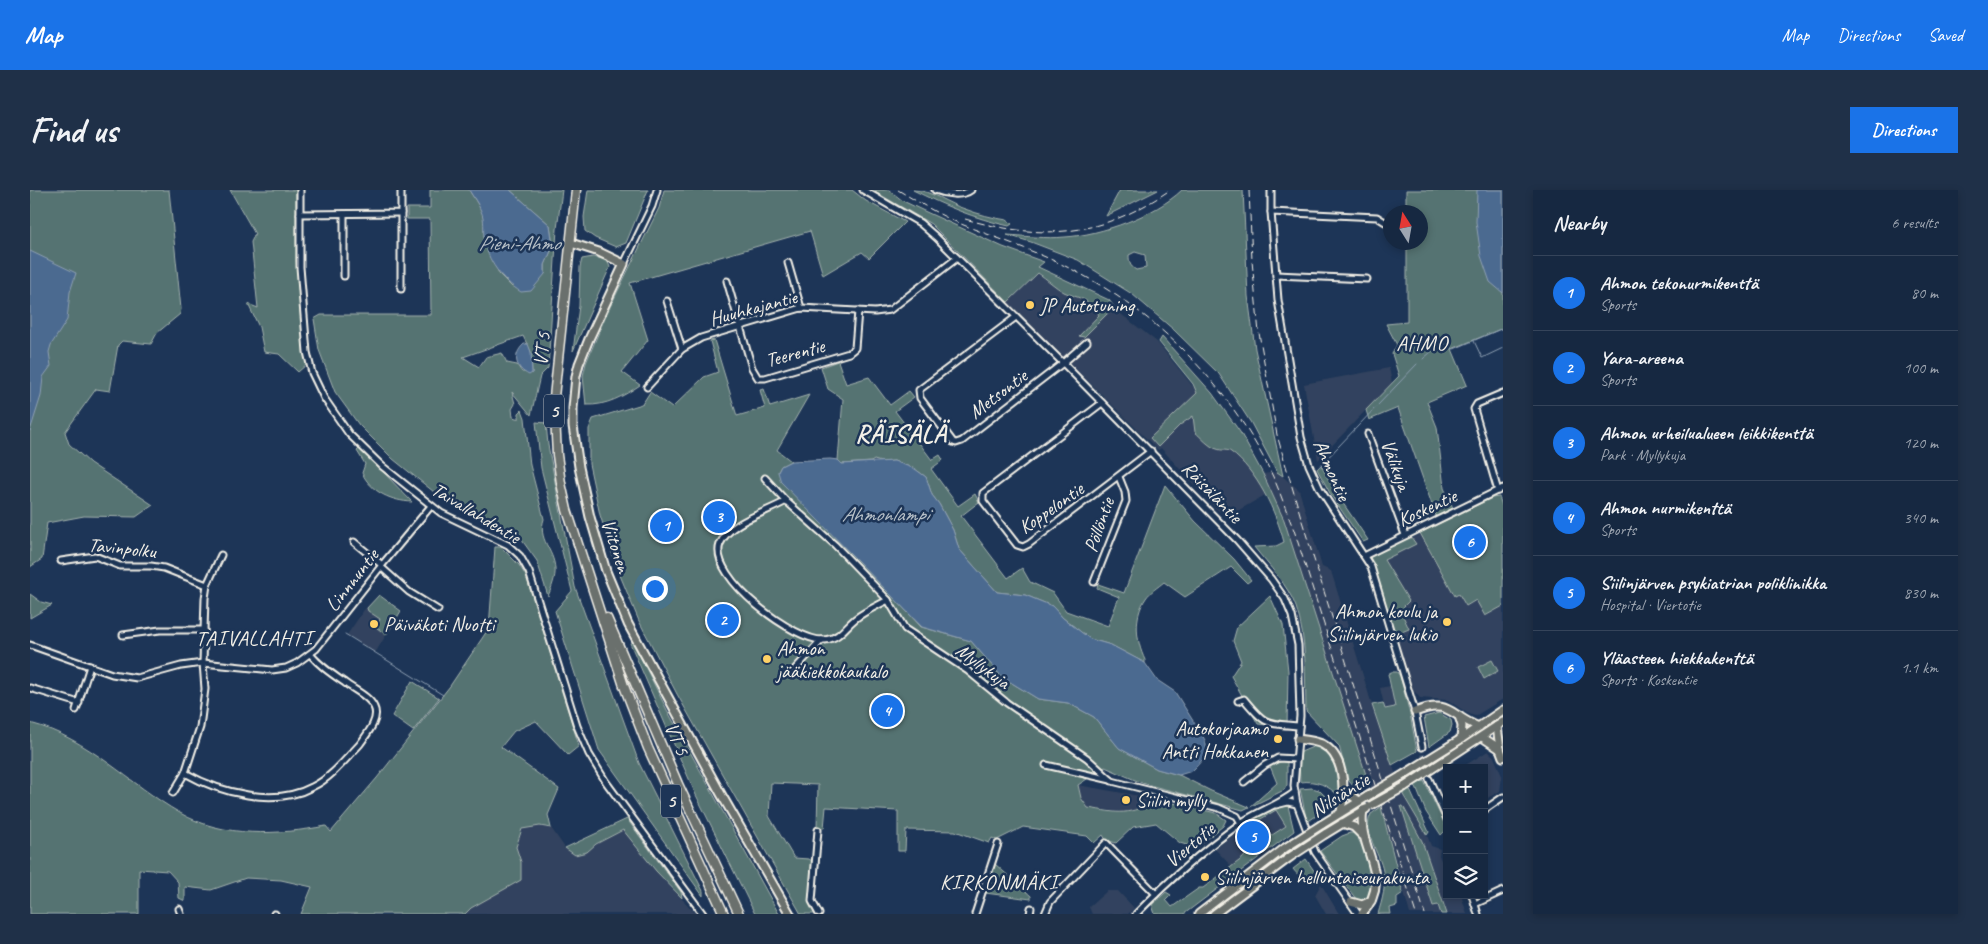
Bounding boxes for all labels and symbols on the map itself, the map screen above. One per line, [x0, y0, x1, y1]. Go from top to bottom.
north arrow [1383, 205, 1428, 250]
water label: Pieni-Ahmo [478, 230, 562, 256]
street label: Huuhkajantie [707, 284, 801, 332]
place label: JP Autotuning [1039, 293, 1136, 318]
marker: JP Autotuning [1024, 299, 1036, 311]
street label: VT 5 [528, 330, 556, 367]
district label: AHMO [1396, 330, 1449, 356]
street label: Teerentie [763, 333, 829, 373]
street label: Metsontie [964, 363, 1034, 424]
road number: 5 [544, 395, 564, 428]
district label: RÄISÄLÄ [855, 418, 950, 450]
street label: Ahmontie [1307, 435, 1357, 506]
street label: Välikuja [1375, 436, 1417, 496]
street label: Räisäläntie [1176, 456, 1249, 529]
street label: Koppelontie [1014, 476, 1090, 539]
street label: Taivallahdentie [427, 477, 526, 550]
street label: Koskentie [1393, 483, 1462, 533]
street label: Pöllöntie [1078, 493, 1120, 556]
pin: 3 [703, 498, 735, 536]
water label: Ahmonlampi [842, 501, 933, 527]
pin: 1 [650, 507, 682, 545]
street label: Viitonen [596, 516, 637, 577]
pin: 6 [1454, 523, 1486, 561]
street label: Tavinpolku [87, 532, 159, 564]
street label: Linnnuntie [320, 542, 385, 616]
your location [642, 576, 668, 602]
place label: Ahmon koulu ja Siilinjärven lukio [1327, 599, 1439, 647]
pin: 2 [707, 601, 739, 639]
place label: Päiväkoti Nuotti [384, 612, 497, 637]
marker: Ahmon koulu ja Siilinjärven lukio [1441, 616, 1453, 628]
marker: Päiväkoti Nuotti [368, 618, 380, 630]
district label: TAIVALLAHTI [196, 625, 316, 651]
place label: Ahmon jääkiekkokaukalo [775, 636, 888, 684]
street label: Myllykuja [951, 638, 1017, 696]
marker: Ahmon jääkiekkokaukalo [761, 653, 773, 665]
pin: 4 [871, 692, 903, 730]
place label: Autokorjaamo Antti Hokkanen [1162, 716, 1269, 764]
street label: VT 5 [659, 719, 695, 760]
marker: Autokorjaamo Antti Hokkanen [1272, 733, 1284, 745]
street label: Nilsiäntie [1306, 766, 1375, 823]
road number: 5 [661, 784, 681, 818]
place label: Siilin mylly [1136, 788, 1208, 813]
marker: Siilin mylly [1120, 794, 1132, 806]
street label: Viertotie [1160, 816, 1221, 873]
pin: 5 [1237, 818, 1269, 856]
place label: Siilinjärven helluntaiseurakunta [1215, 865, 1430, 890]
district label: KIRKONMÄKI [940, 869, 1062, 895]
marker: Siilinjärven helluntaiseurakunta [1199, 871, 1211, 883]

